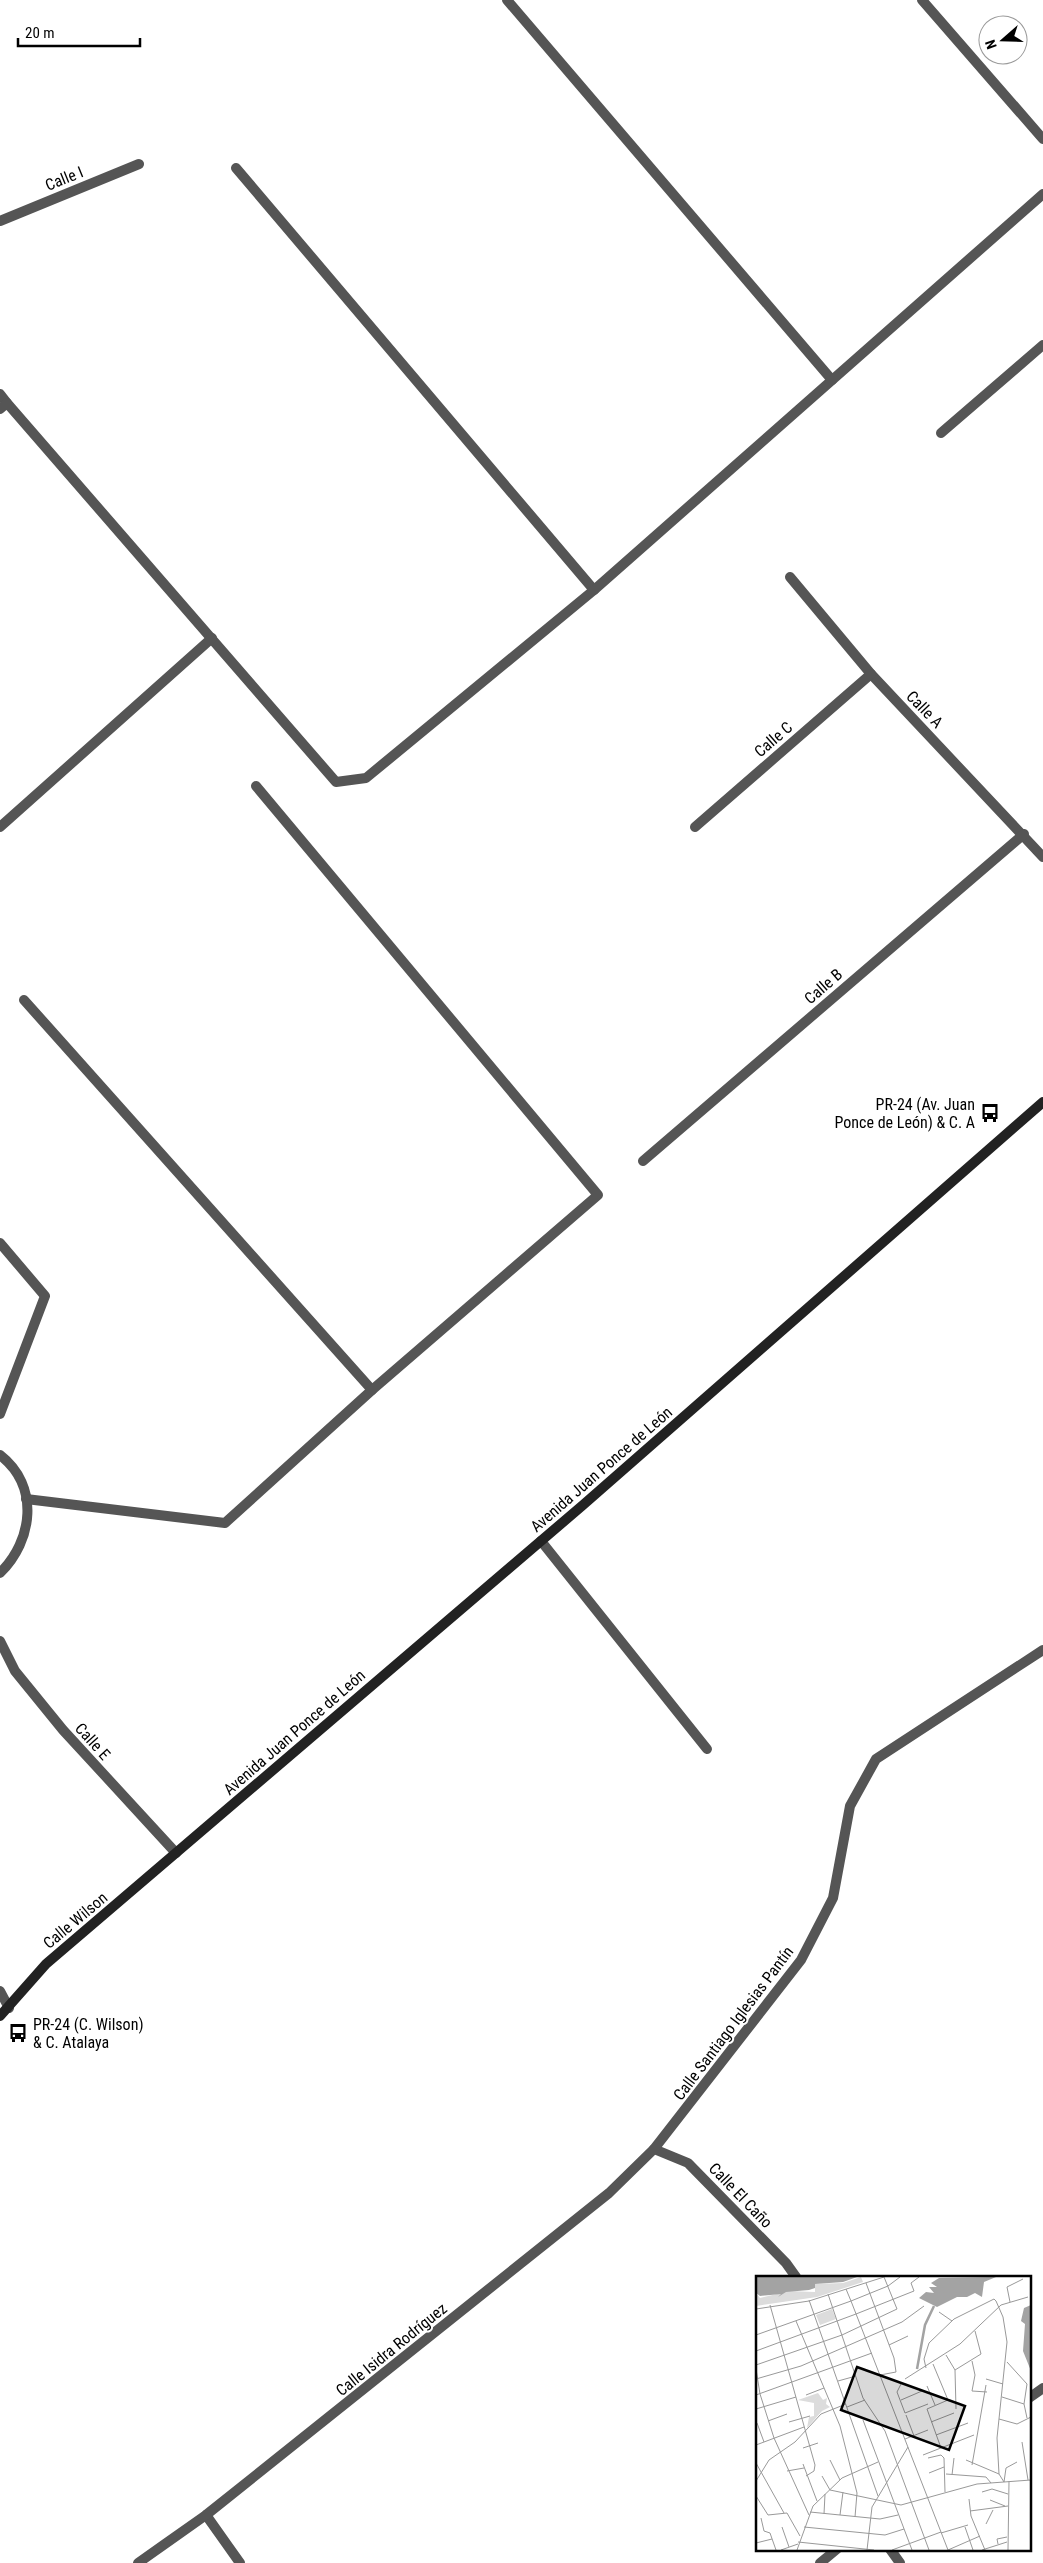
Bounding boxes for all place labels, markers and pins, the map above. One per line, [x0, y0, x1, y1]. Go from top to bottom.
place label: PR-24 (Av. Juan Ponce de León) & C. A [835, 1095, 975, 1132]
bus stop icon: PR-24 (Av. Juan Ponce de León) & C. A [979, 1102, 1001, 1124]
place label: PR-24 (C. Wilson) & C. Atalaya [33, 2015, 144, 2052]
bus stop icon: PR-24 (C. Wilson) & C. Atalaya [7, 2022, 29, 2044]

